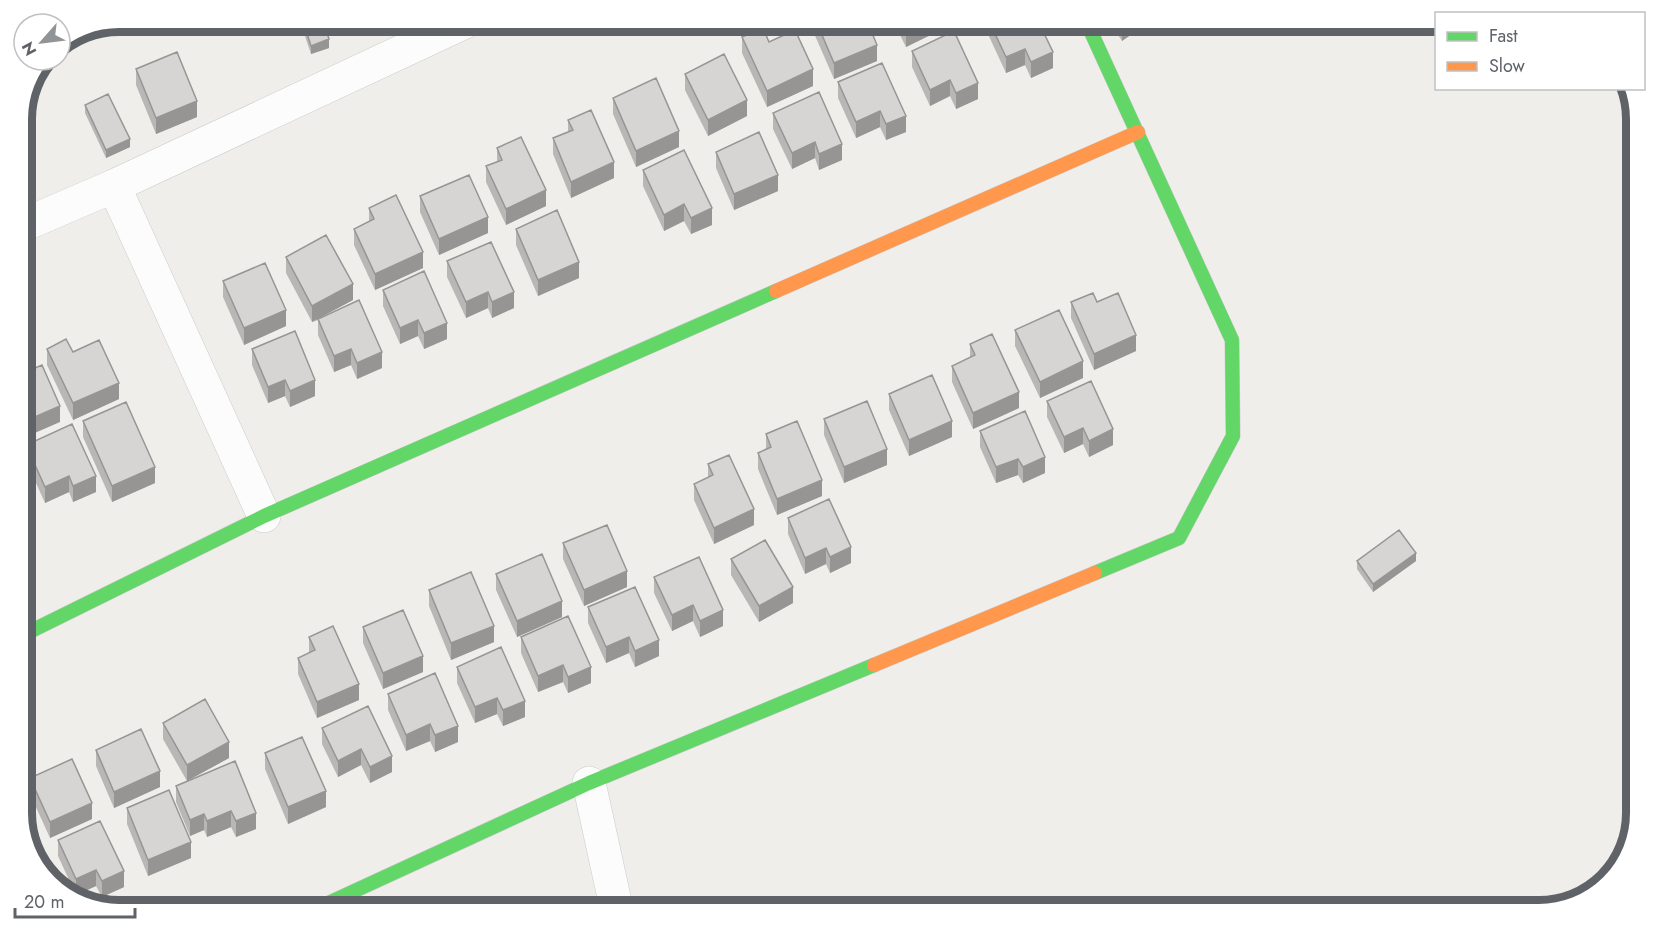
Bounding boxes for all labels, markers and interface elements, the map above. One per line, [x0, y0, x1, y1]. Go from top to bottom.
north arrow [12, 12, 72, 72]
legend [1435, 12, 1645, 90]
text: Fast [1489, 23, 1518, 49]
text: N [16, 38, 42, 60]
text: Slow [1489, 53, 1526, 79]
scale bar [15, 881, 135, 919]
text: 20 m [24, 889, 64, 915]

